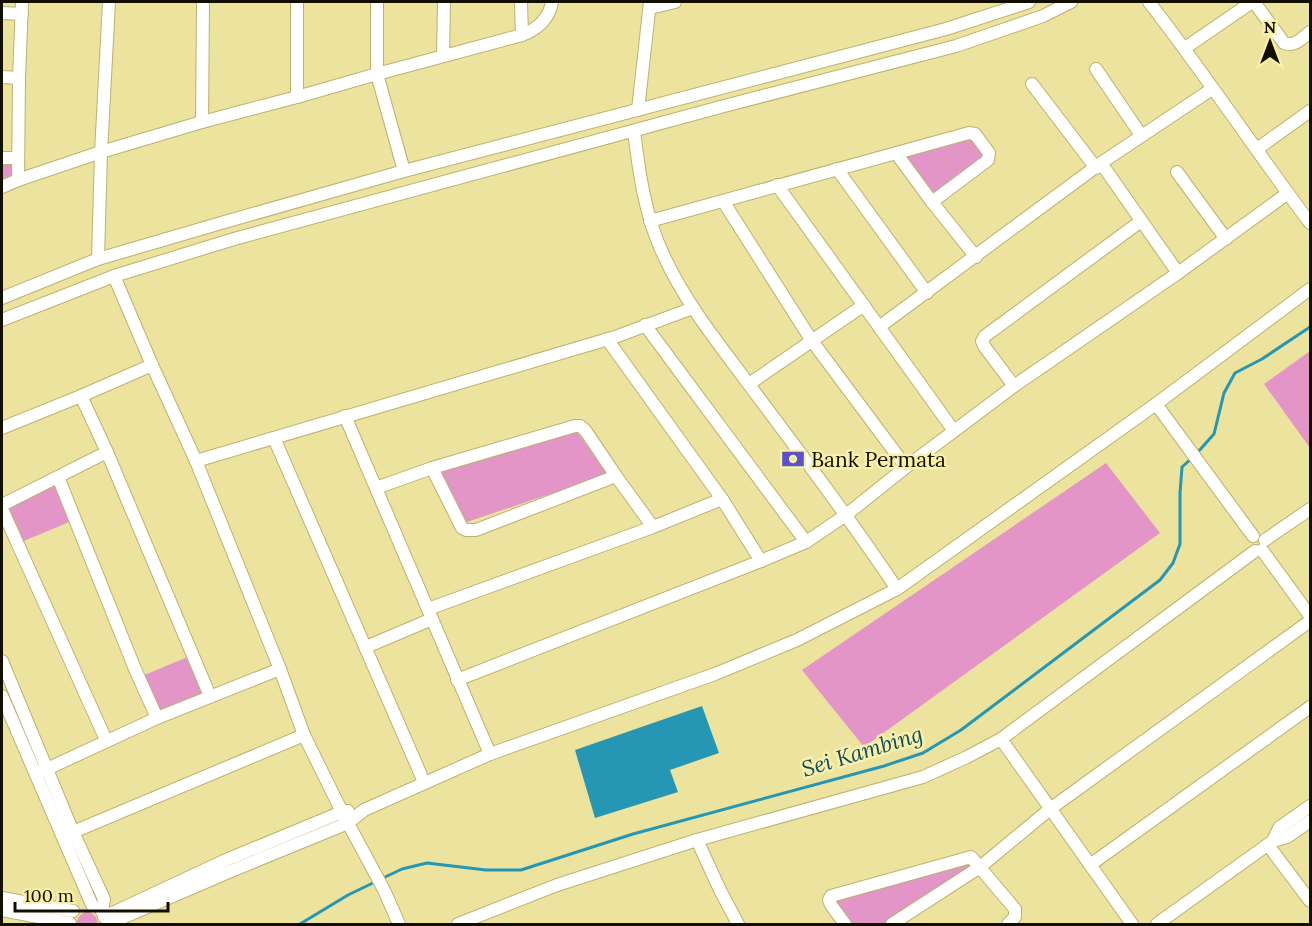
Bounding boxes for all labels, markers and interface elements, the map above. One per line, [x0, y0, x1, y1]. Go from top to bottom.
north arrow [1240, 12, 1300, 72]
text: N [1264, 17, 1276, 37]
bank icon: Bank Permata [780, 446, 806, 472]
place label: Bank Permata [811, 446, 946, 473]
water label: Sei Kambing [798, 719, 926, 783]
scale bar [15, 875, 168, 913]
text: 100 m [24, 884, 74, 907]

